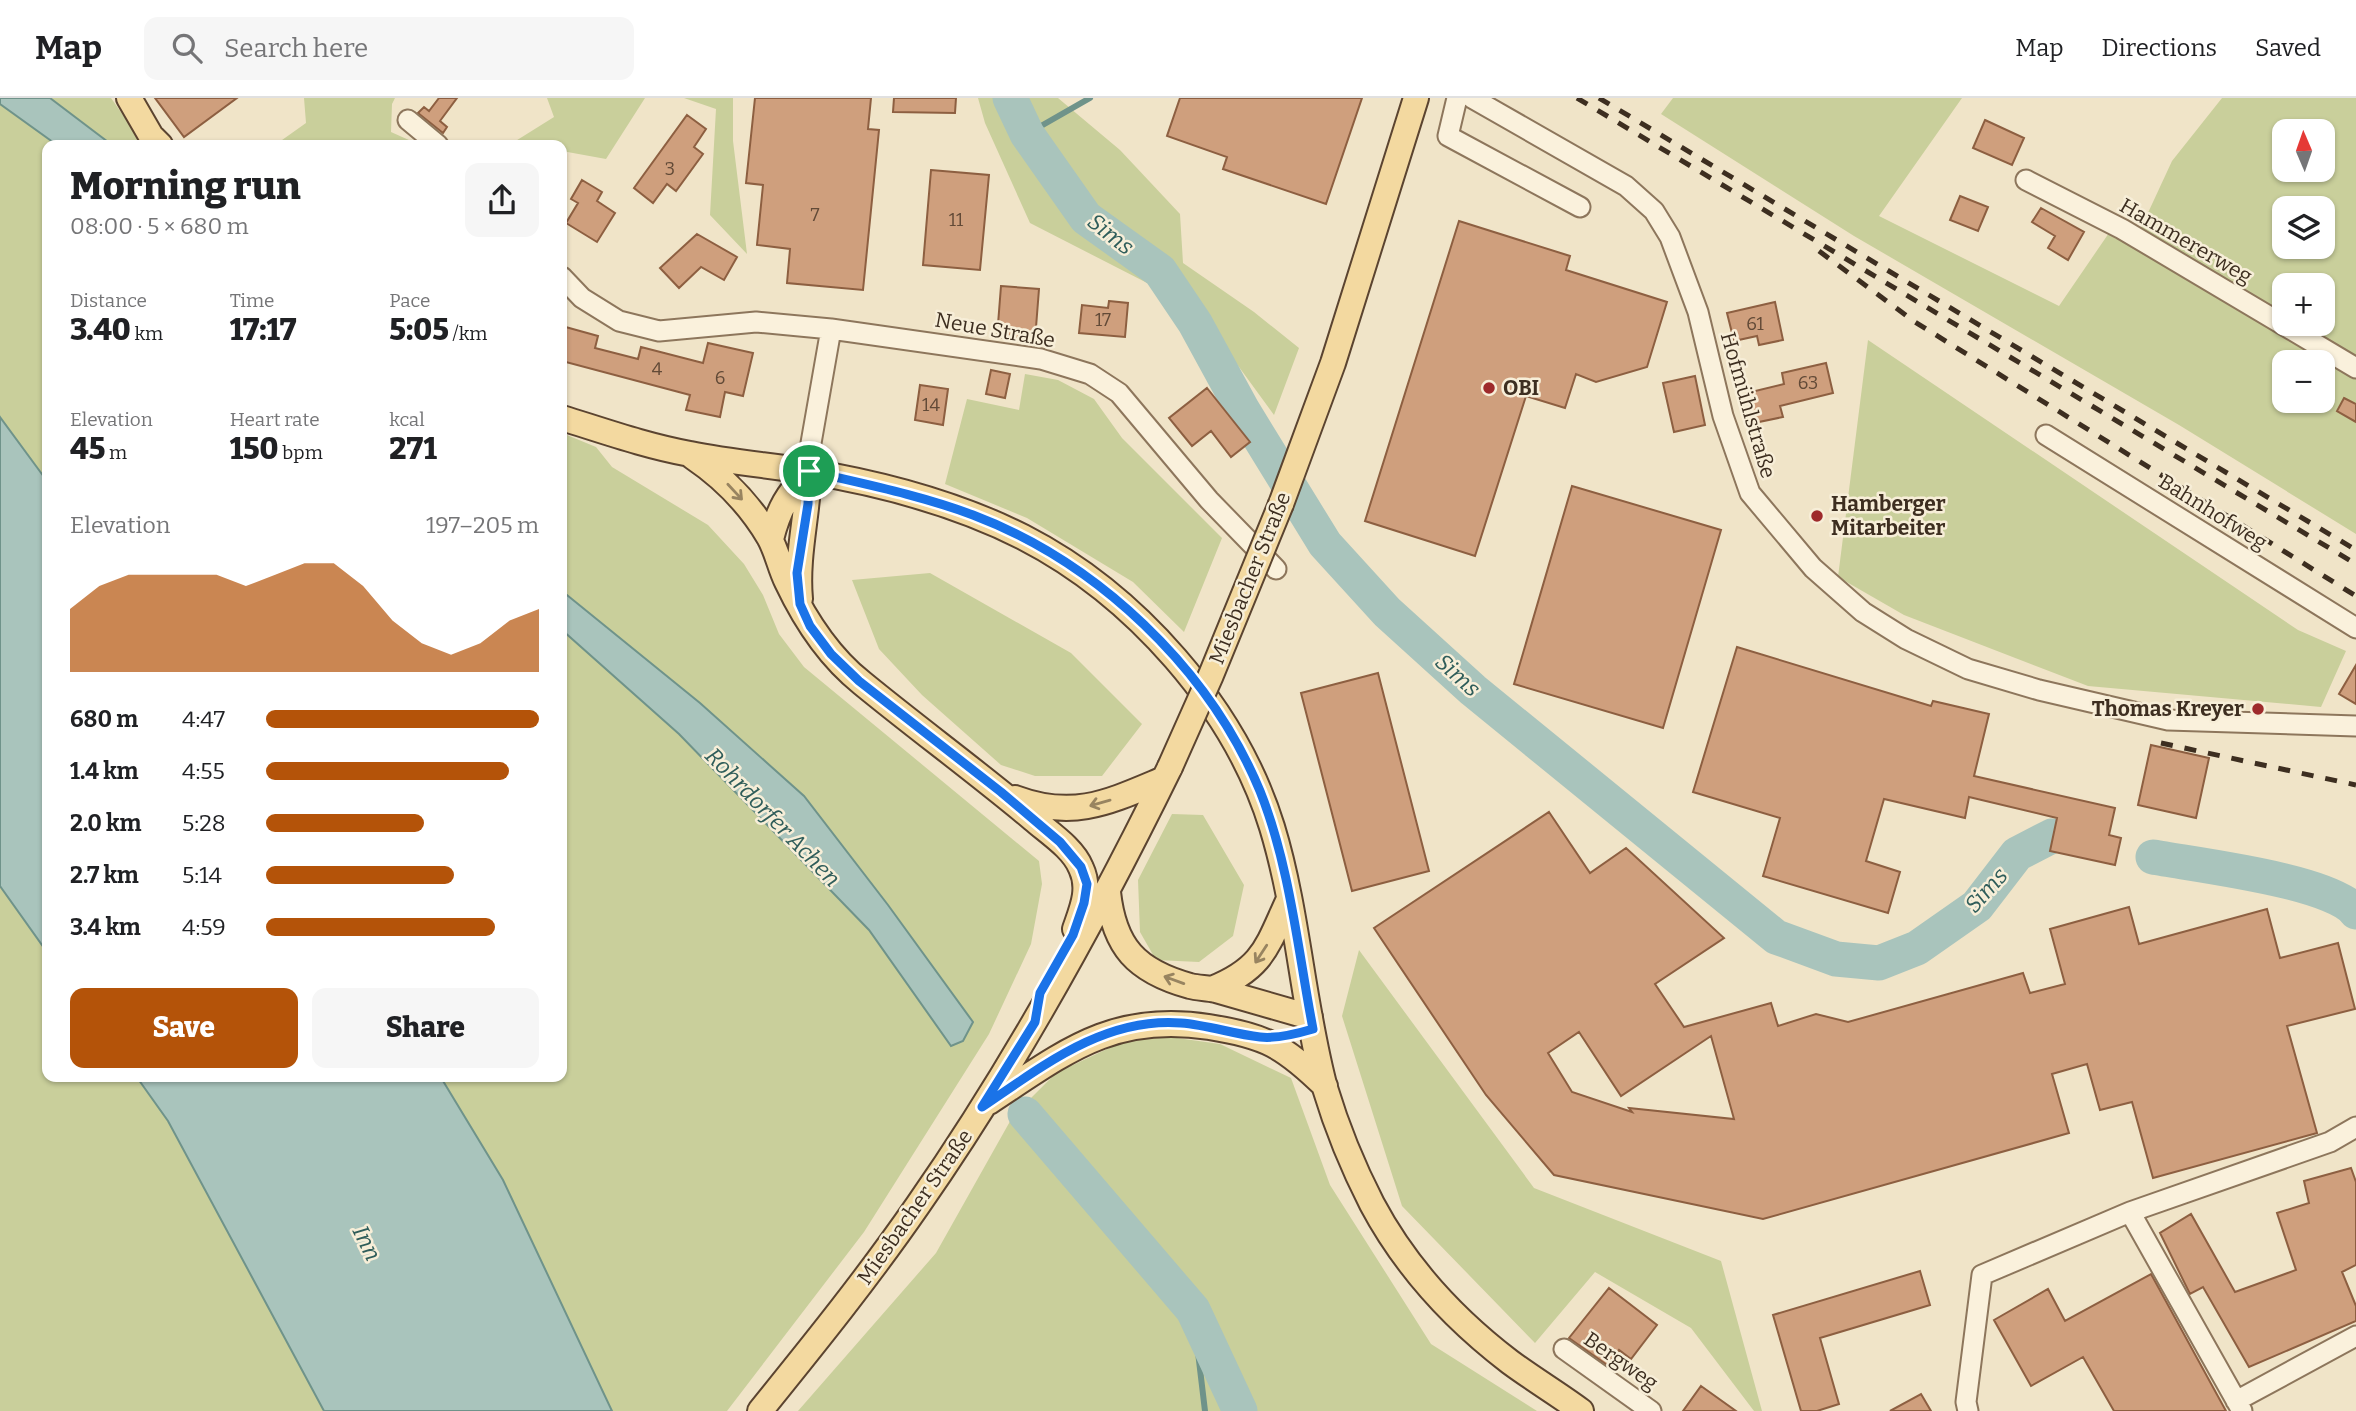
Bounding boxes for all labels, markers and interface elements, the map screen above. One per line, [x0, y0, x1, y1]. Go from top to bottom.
search box [144, 17, 634, 80]
text: Map [35, 28, 102, 68]
icon: search [168, 29, 206, 67]
text: Search here [224, 33, 368, 64]
text: Map [2015, 34, 2064, 62]
text: Directions [2102, 34, 2217, 62]
text: Saved [2255, 34, 2321, 62]
north arrow [2272, 119, 2334, 182]
map controls [2272, 119, 2335, 413]
house number: 3 [665, 158, 675, 180]
text: Morning run [70, 163, 301, 209]
button: share [465, 163, 539, 237]
street label: Hammererweg [2115, 193, 2257, 290]
button: layers [2272, 196, 2335, 259]
house number: 7 [810, 204, 820, 226]
water label: Sims [1082, 207, 1140, 261]
house number: 11 [949, 209, 964, 231]
text: 08:00 · 5 × 680 m [70, 212, 249, 240]
button: + [2272, 273, 2335, 336]
text: Distance [70, 289, 147, 312]
text: Time [230, 289, 275, 312]
text: Pace [389, 289, 430, 312]
street label: Neue Straße [933, 307, 1057, 353]
house number: 17 [1095, 309, 1111, 331]
text: 3.40 [70, 312, 131, 348]
text: 17:17 [230, 312, 296, 348]
text: 5:05 [389, 312, 449, 348]
house number: 61 [1746, 313, 1765, 335]
text: km [131, 322, 163, 345]
text: /km [449, 322, 487, 345]
street label: Hofmühlstraße [1715, 329, 1781, 481]
button: − [2272, 350, 2335, 413]
house number: 4 [652, 358, 663, 380]
house number: 6 [715, 367, 725, 389]
house number: 63 [1798, 372, 1818, 394]
place label: OBI [1503, 375, 1539, 401]
marker: OBI [1481, 380, 1497, 396]
house number: 14 [922, 394, 940, 416]
text: Elevation [70, 408, 153, 431]
text: Heart rate [230, 408, 320, 431]
text: kcal [389, 408, 425, 431]
text: 45 [70, 431, 105, 467]
text: 150 [230, 431, 279, 467]
text: 271 [389, 431, 437, 467]
text: m [105, 441, 127, 464]
text: bpm [279, 441, 323, 464]
pin [779, 441, 839, 501]
icon: arrive [790, 452, 828, 490]
street label: Bahnhofweg [2154, 468, 2272, 556]
one-way arrow [727, 483, 743, 501]
street label: Miesbacher Straße [1204, 488, 1296, 668]
place label: Hamberger Mitarbeiter [1831, 491, 1946, 541]
marker: Hamberger Mitarbeiter [1809, 508, 1825, 524]
text: Elevation [70, 511, 170, 539]
text: 197–205 m [426, 511, 539, 539]
water label: Sims [1430, 648, 1486, 703]
place label: Thomas Kreyer [2092, 696, 2244, 722]
marker: Thomas Kreyer [2250, 701, 2266, 717]
text: 680 m [70, 705, 138, 733]
text: 4:47 [182, 705, 225, 733]
water label: Rohrdorfer Achen [700, 742, 846, 892]
text: 1.4 km [70, 757, 138, 785]
text: 4:55 [182, 757, 225, 785]
one-way arrow [1089, 797, 1112, 810]
text: 2.0 km [70, 809, 141, 837]
text: 5:28 [182, 809, 225, 837]
text: 2.7 km [70, 861, 139, 889]
text: 5:14 [182, 861, 222, 889]
water label: Sims [1959, 862, 2014, 918]
text: 3.4 km [70, 913, 141, 941]
text: 4:59 [182, 913, 226, 941]
one-way arrow [1254, 944, 1269, 963]
one-way arrow [1163, 973, 1185, 985]
button: Save [70, 988, 298, 1068]
button: Share [312, 988, 539, 1068]
street label: Miesbacher Straße [852, 1124, 978, 1290]
water label: Inn [347, 1221, 387, 1265]
street label: Bergweg [1579, 1326, 1663, 1396]

